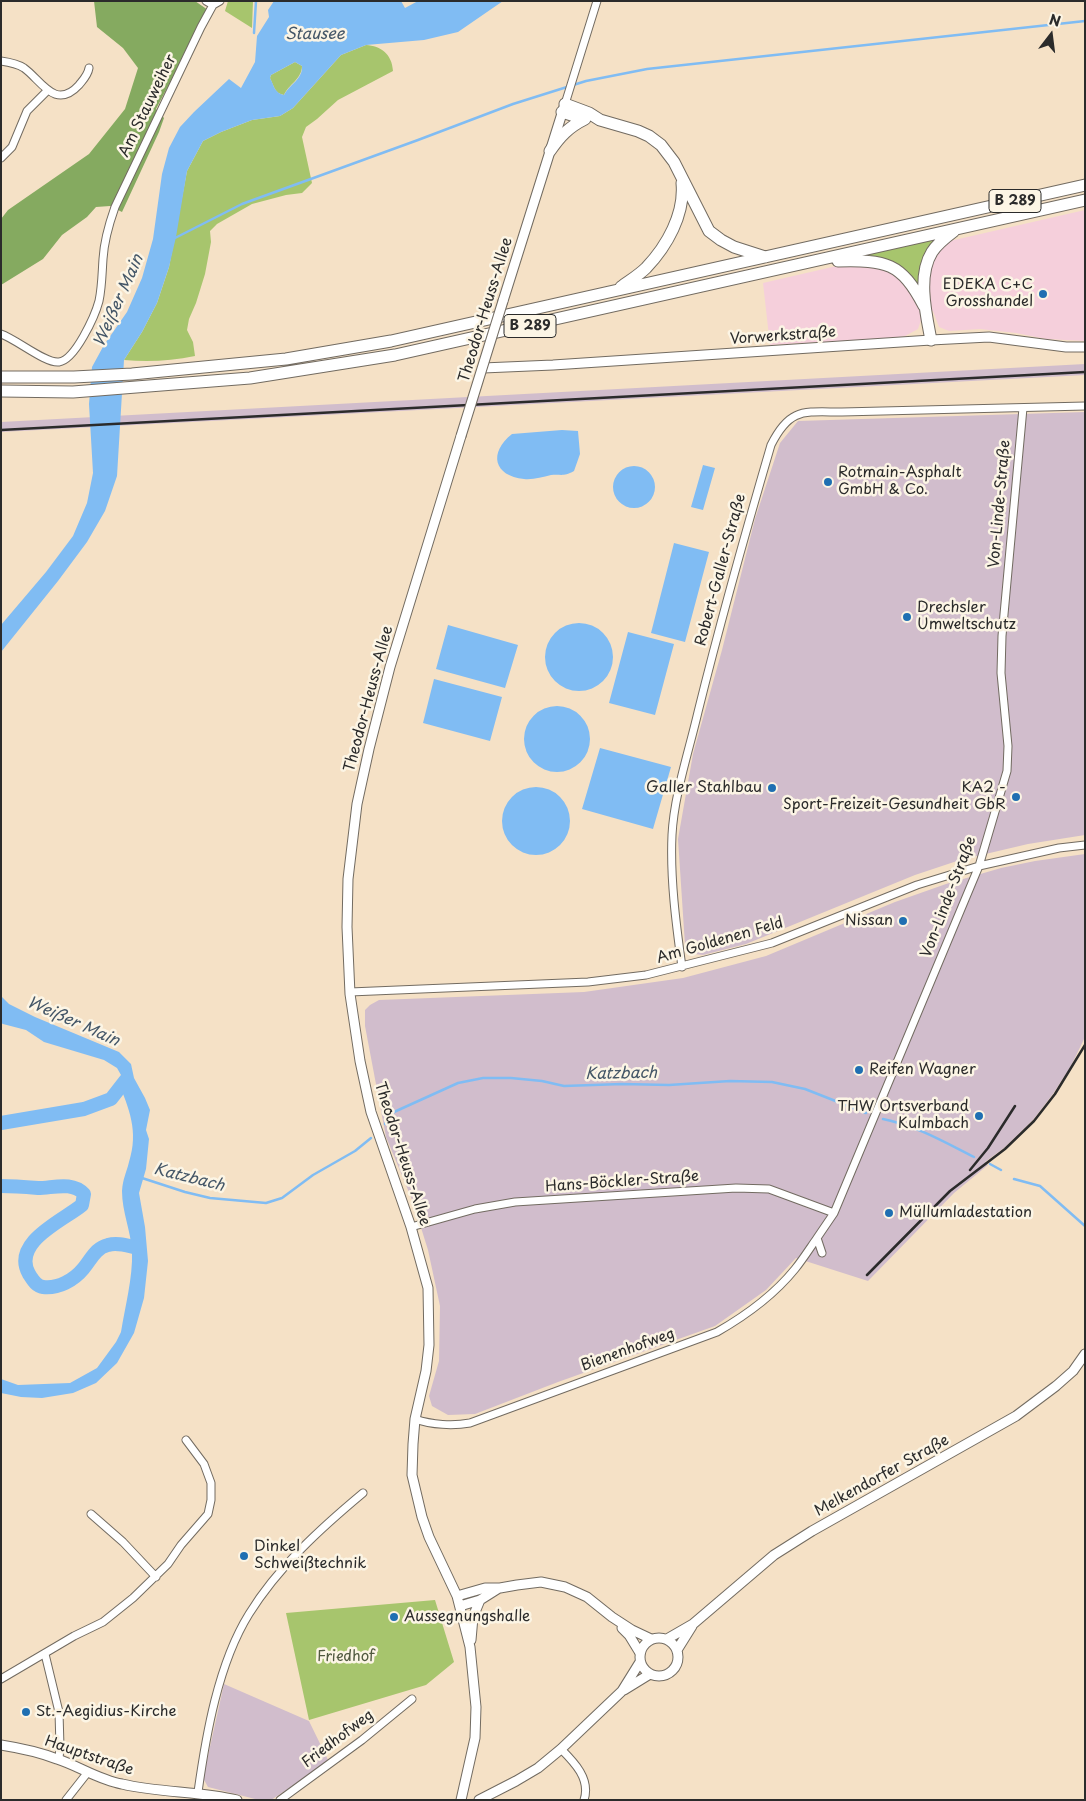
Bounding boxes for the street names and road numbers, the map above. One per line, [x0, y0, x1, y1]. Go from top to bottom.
street label: Am Stauweiher [115, 52, 181, 160]
road number: B 289 [989, 190, 1041, 212]
street label: Theodor-Heuss-Allee [455, 235, 517, 385]
road number: B 289 [504, 314, 556, 338]
street label: Vorwerkstraße [729, 323, 837, 349]
street label: Von-Linde-Straße [985, 439, 1015, 569]
street label: Robert-Galler-Straße [692, 492, 750, 648]
street label: Theodor-Heuss-Allee [341, 624, 397, 774]
street label: Von-Linde-Straße [918, 834, 980, 960]
street label: Am Goldenen Feld [655, 914, 785, 968]
street label: Theodor-Heuss-Allee [370, 1080, 434, 1228]
street label: Hans-Böckler-Straße [544, 1168, 700, 1196]
street label: Bienenhofweg [579, 1325, 677, 1375]
street label: Melkendorfer Straße [812, 1432, 952, 1520]
street label: Friedhofweg [299, 1706, 377, 1772]
street label: Hauptstraße [42, 1732, 136, 1780]

